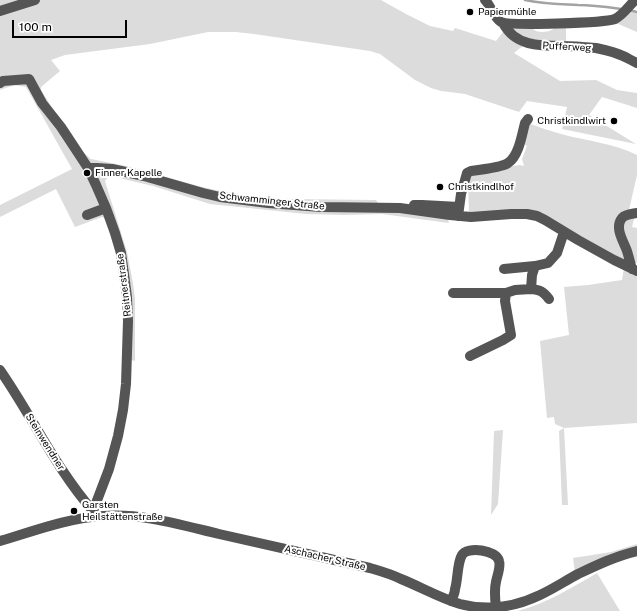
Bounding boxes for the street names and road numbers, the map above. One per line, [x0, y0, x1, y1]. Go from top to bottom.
street label: Pufferweg [542, 40, 592, 54]
street label: Schwamminger Straße [219, 190, 325, 212]
street label: Reitnerstraße [114, 253, 134, 317]
street label: Steinwendner [23, 411, 67, 473]
street label: Aschacher Straße [283, 543, 367, 573]

